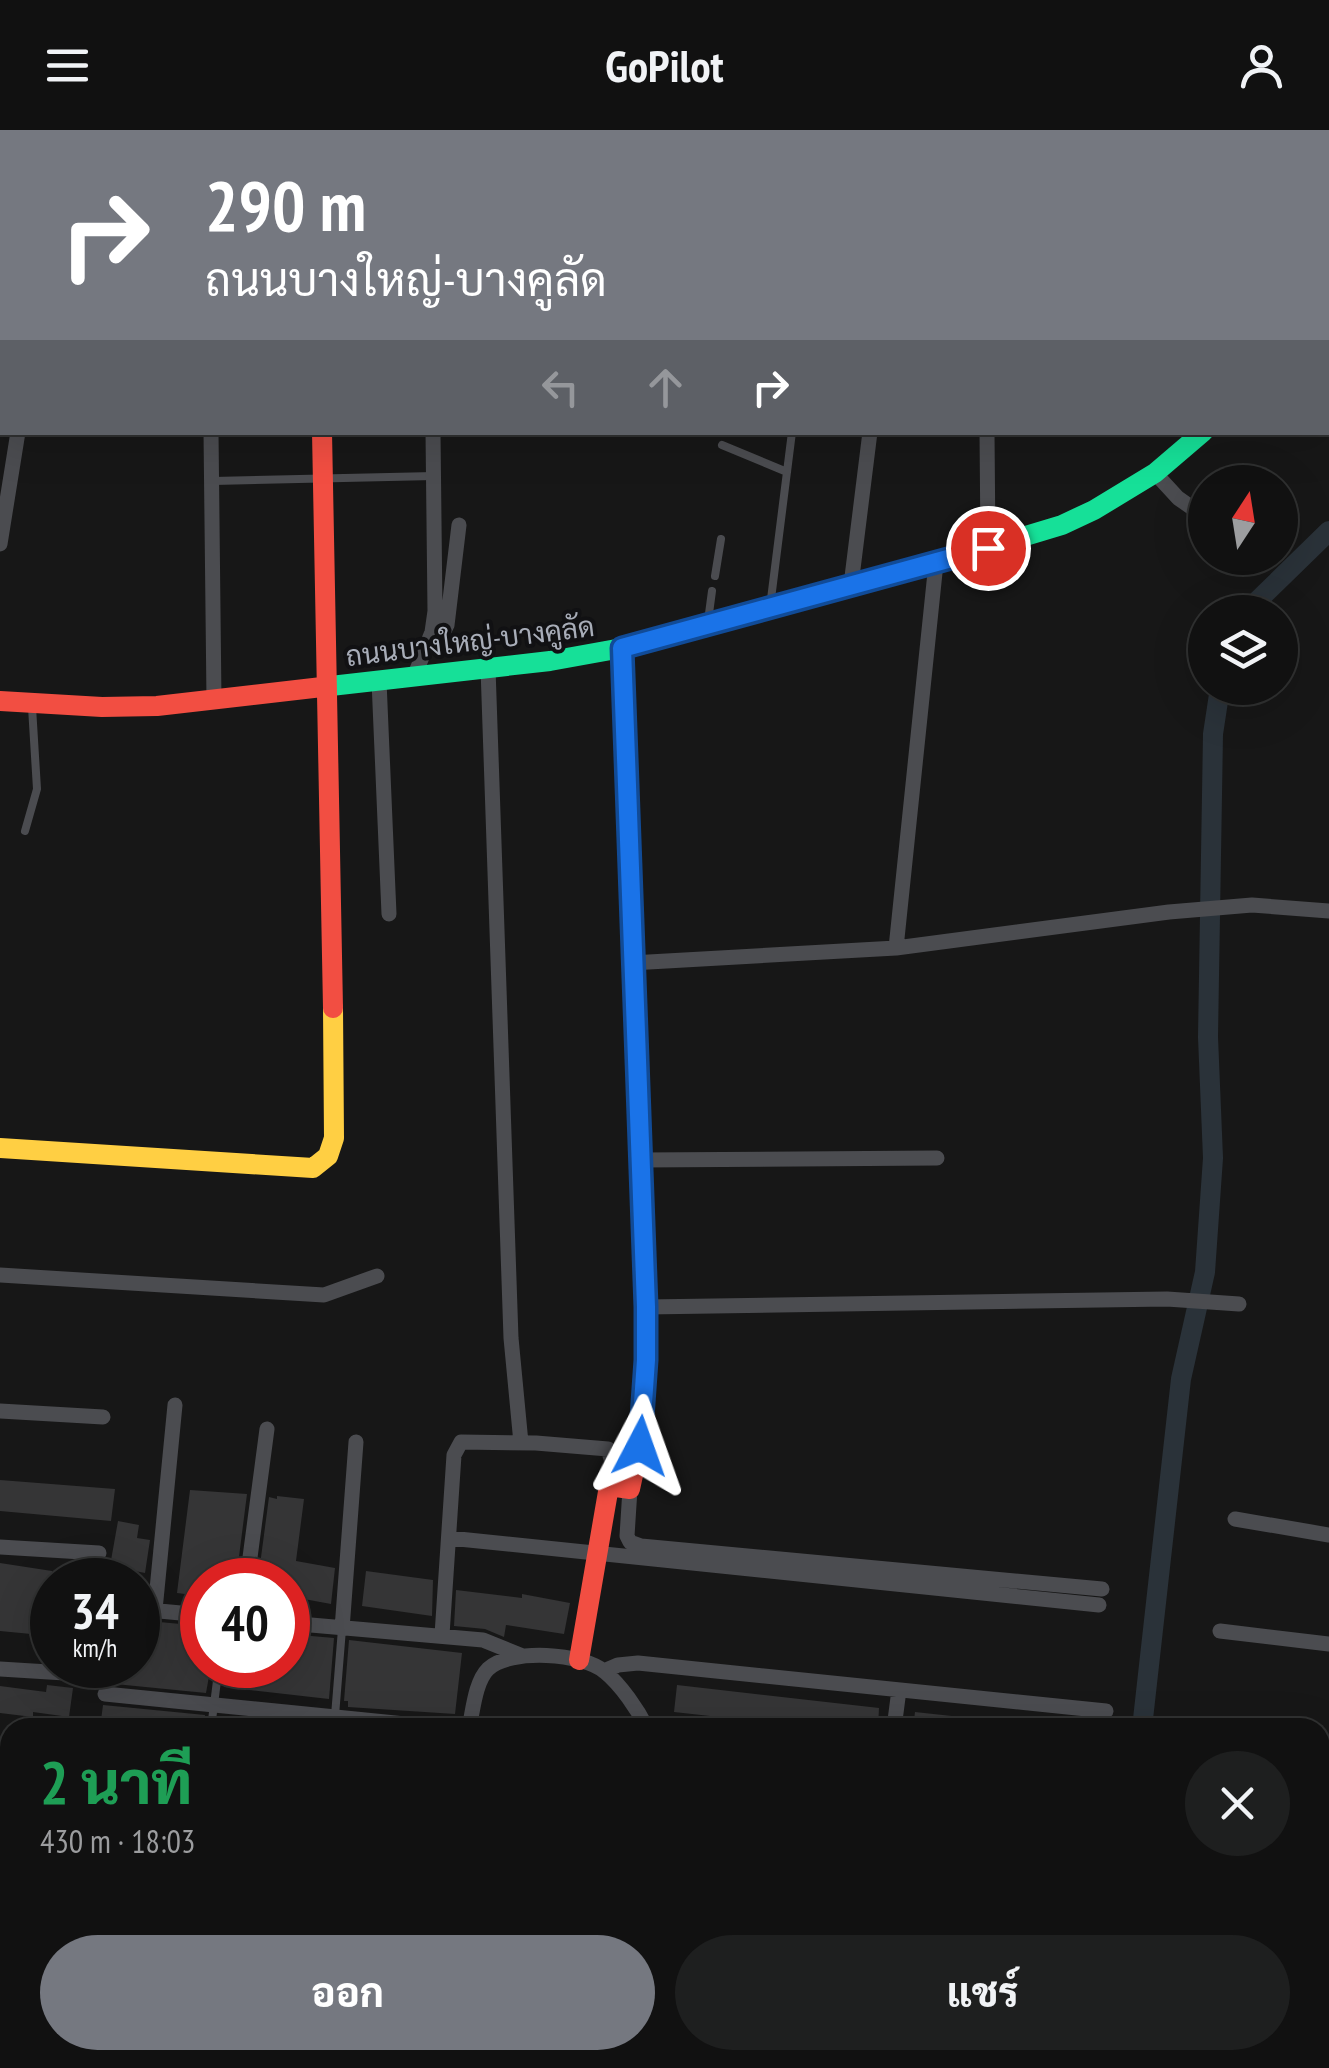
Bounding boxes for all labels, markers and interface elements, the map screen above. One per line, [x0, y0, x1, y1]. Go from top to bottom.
text: GoPilot [605, 36, 724, 94]
icon: menu [40, 38, 95, 93]
icon: person [1234, 38, 1289, 93]
text: 290 m [205, 160, 366, 250]
icon: right [40, 170, 170, 300]
text: ถนนบางใหญ่-บางคูลัด [205, 250, 607, 308]
icon: left [533, 360, 588, 415]
icon: ahead [638, 360, 693, 415]
icon: right [743, 360, 798, 415]
north arrow [1188, 465, 1298, 575]
map controls [1188, 465, 1298, 705]
pin [946, 506, 1031, 591]
icon: arrive [961, 521, 1016, 576]
button: layers [1188, 595, 1298, 705]
street label: ถนนบางใหญ่-บางคูลัด [344, 607, 597, 676]
position arrow [588, 1394, 692, 1498]
speed limit sign: 40 [180, 1558, 310, 1688]
text: 34 [71, 1578, 119, 1643]
text: km/h [73, 1632, 117, 1664]
text: 2 นาที [40, 1743, 192, 1821]
button: close [1185, 1751, 1290, 1856]
text: 430 m · 18:03 [40, 1820, 195, 1862]
button: ออก [40, 1935, 655, 2050]
button: แชร์ [675, 1935, 1290, 2050]

